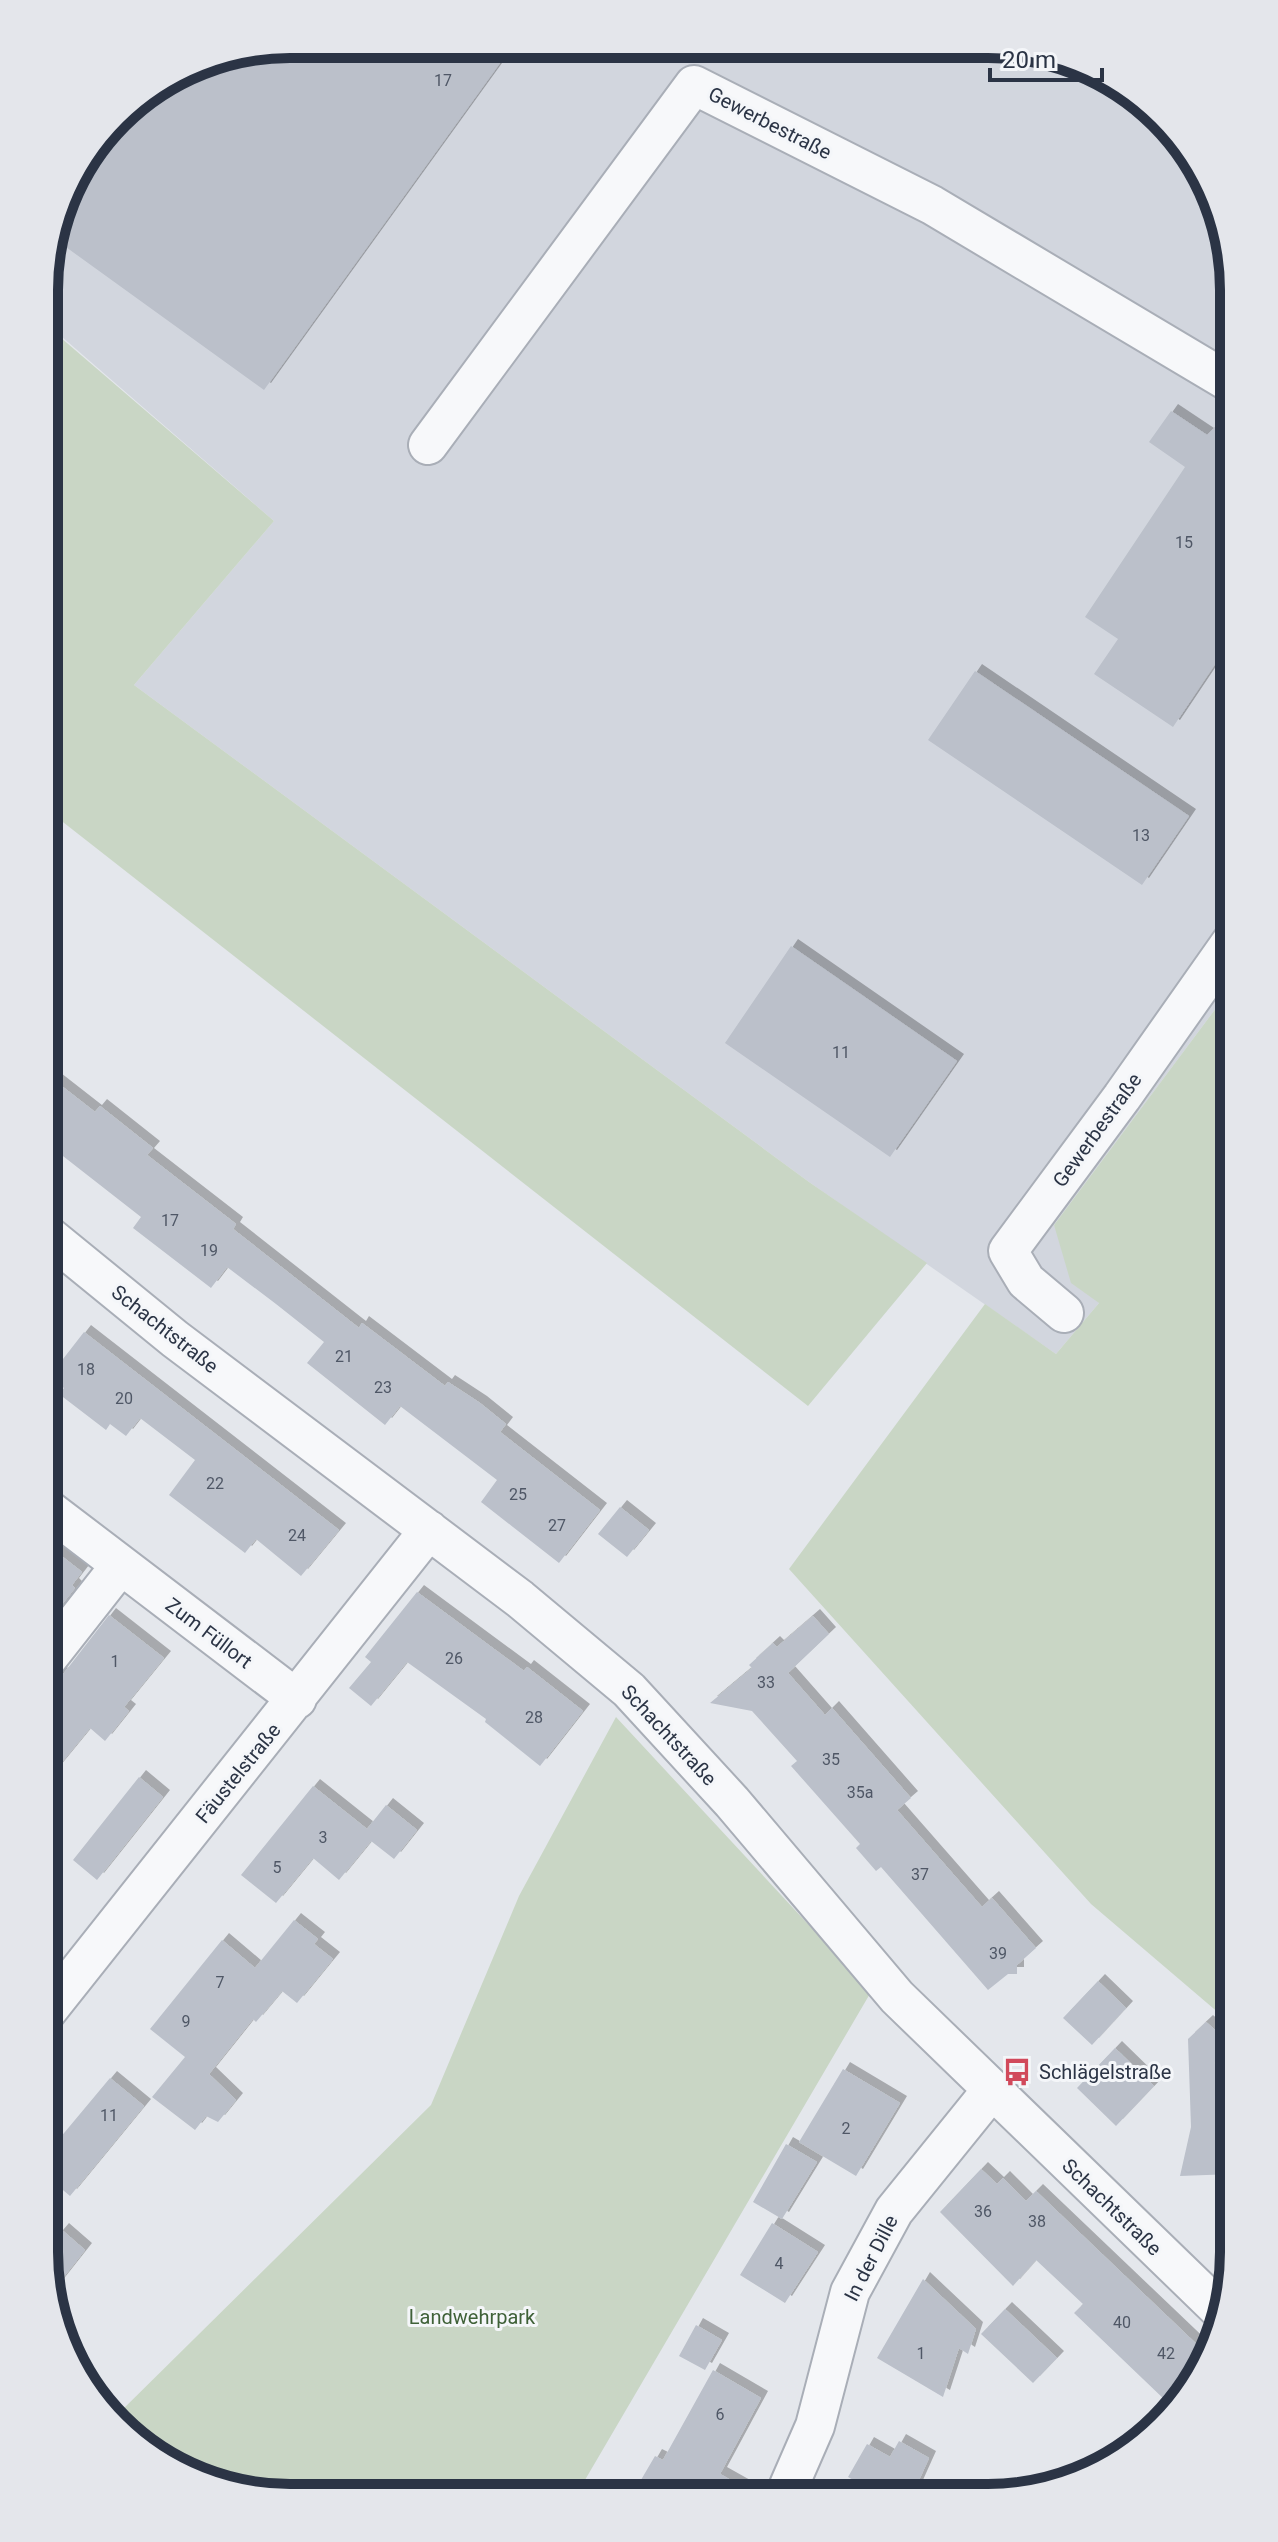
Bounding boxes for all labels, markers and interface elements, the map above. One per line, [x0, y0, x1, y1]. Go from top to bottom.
scale bar [990, 32, 1102, 82]
text: 20 m [1002, 46, 1056, 74]
house number: 17 [434, 71, 452, 90]
street label: Gewerbestraße [704, 82, 836, 164]
house number: 15 [1175, 533, 1193, 552]
house number: 13 [1132, 826, 1150, 845]
house number: 11 [832, 1043, 850, 1062]
street label: Gewerbestraße [1048, 1068, 1146, 1192]
house number: 17 [161, 1211, 179, 1230]
house number: 19 [200, 1241, 218, 1260]
street label: Schachtstraße [107, 1280, 223, 1378]
house number: 21 [335, 1347, 353, 1366]
house number: 18 [77, 1360, 95, 1379]
house number: 23 [374, 1378, 392, 1397]
house number: 20 [115, 1389, 133, 1408]
house number: 22 [206, 1474, 224, 1493]
house number: 25 [509, 1485, 527, 1504]
house number: 27 [548, 1516, 566, 1535]
house number: 24 [288, 1526, 306, 1545]
street label: Zum Füllort [161, 1593, 257, 1673]
house number: 26 [445, 1649, 463, 1668]
house number: 1 [111, 1652, 120, 1671]
house number: 33 [757, 1673, 775, 1692]
street label: Schachtstraße [616, 1680, 722, 1790]
house number: 28 [525, 1708, 543, 1727]
street label: Fäustelstraße [190, 1718, 286, 1828]
house number: 35 [822, 1750, 840, 1769]
house number: 35a [847, 1783, 873, 1802]
house number: 3 [319, 1828, 328, 1847]
house number: 5 [273, 1858, 282, 1877]
house number: 37 [911, 1865, 929, 1884]
house number: 39 [989, 1944, 1007, 1963]
house number: 7 [216, 1973, 225, 1992]
house number: 9 [182, 2012, 191, 2031]
bus stop icon: Schlägelstraße [1002, 2057, 1032, 2087]
place label: Schlägelstraße [1039, 2060, 1171, 2084]
house number: 11 [100, 2106, 118, 2125]
house number: 2 [842, 2119, 851, 2138]
street label: Schachtstraße [1057, 2154, 1167, 2260]
house number: 36 [974, 2202, 992, 2221]
street label: In der Dille [839, 2211, 903, 2305]
house number: 38 [1028, 2212, 1046, 2231]
house number: 4 [775, 2254, 784, 2273]
park label: Landwehrpark [409, 2305, 536, 2329]
house number: 40 [1113, 2313, 1131, 2332]
house number: 1 [917, 2344, 926, 2363]
house number: 42 [1157, 2344, 1175, 2363]
house number: 6 [716, 2405, 725, 2424]

